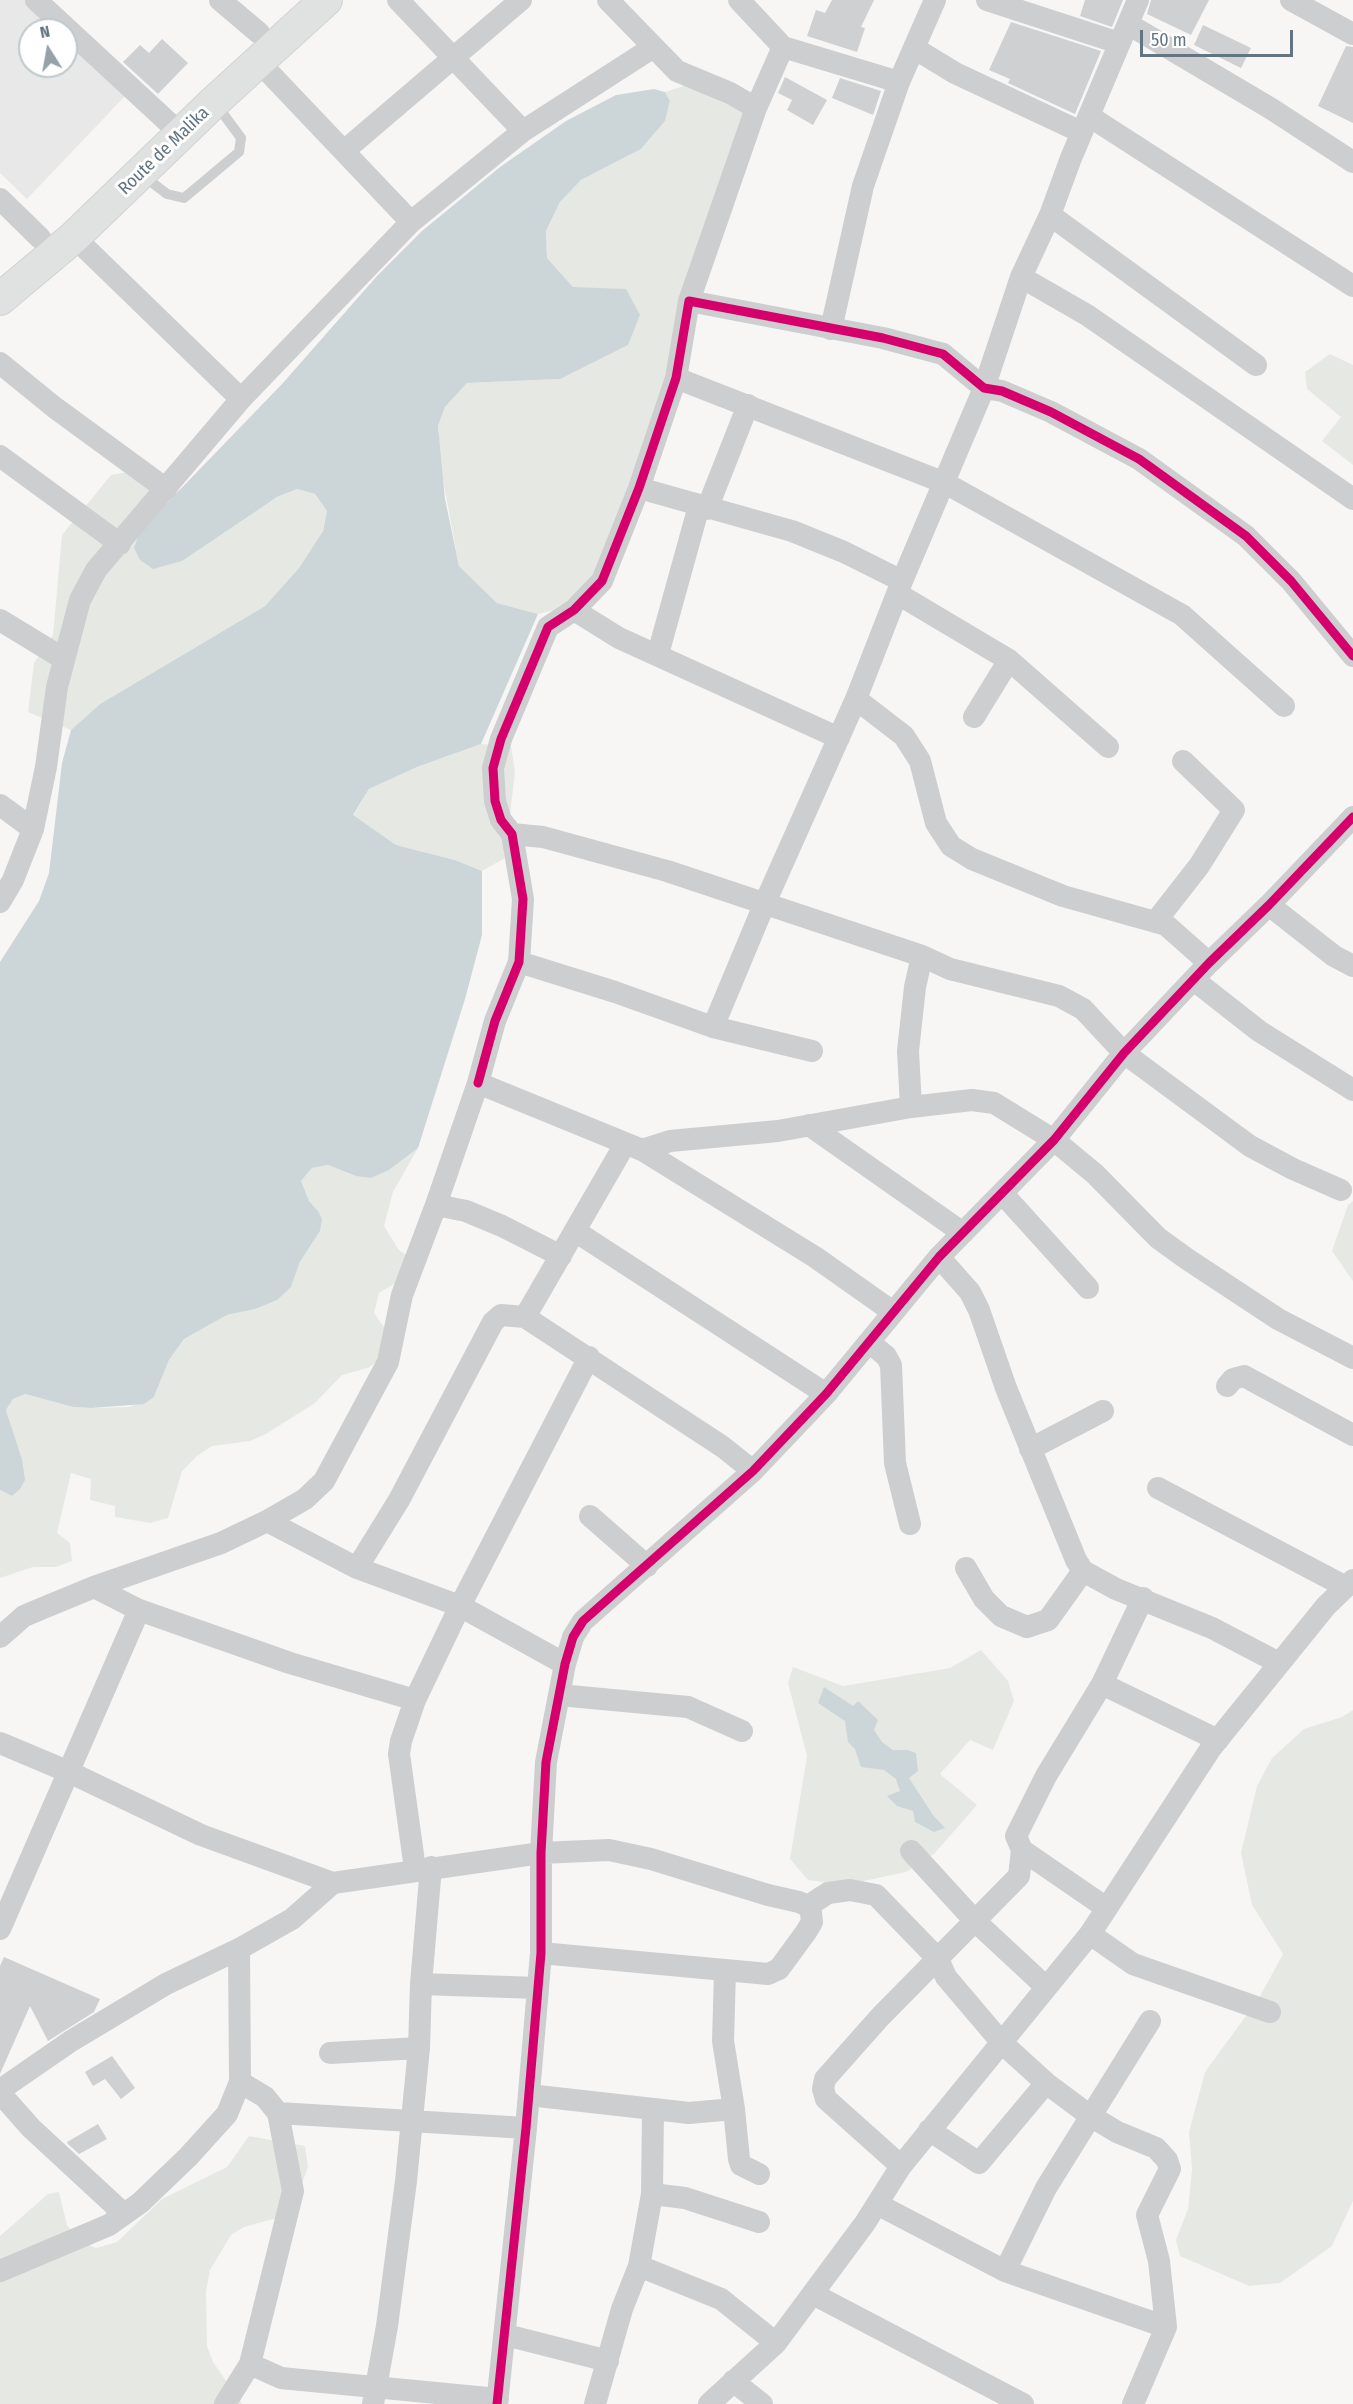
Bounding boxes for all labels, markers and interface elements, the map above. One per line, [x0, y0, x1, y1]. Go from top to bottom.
north arrow [18, 18, 78, 78]
scale bar [1143, 18, 1296, 56]
text: N [38, 22, 51, 42]
text: 50 m [1151, 29, 1187, 51]
street label: Route de Malika [114, 102, 214, 200]

